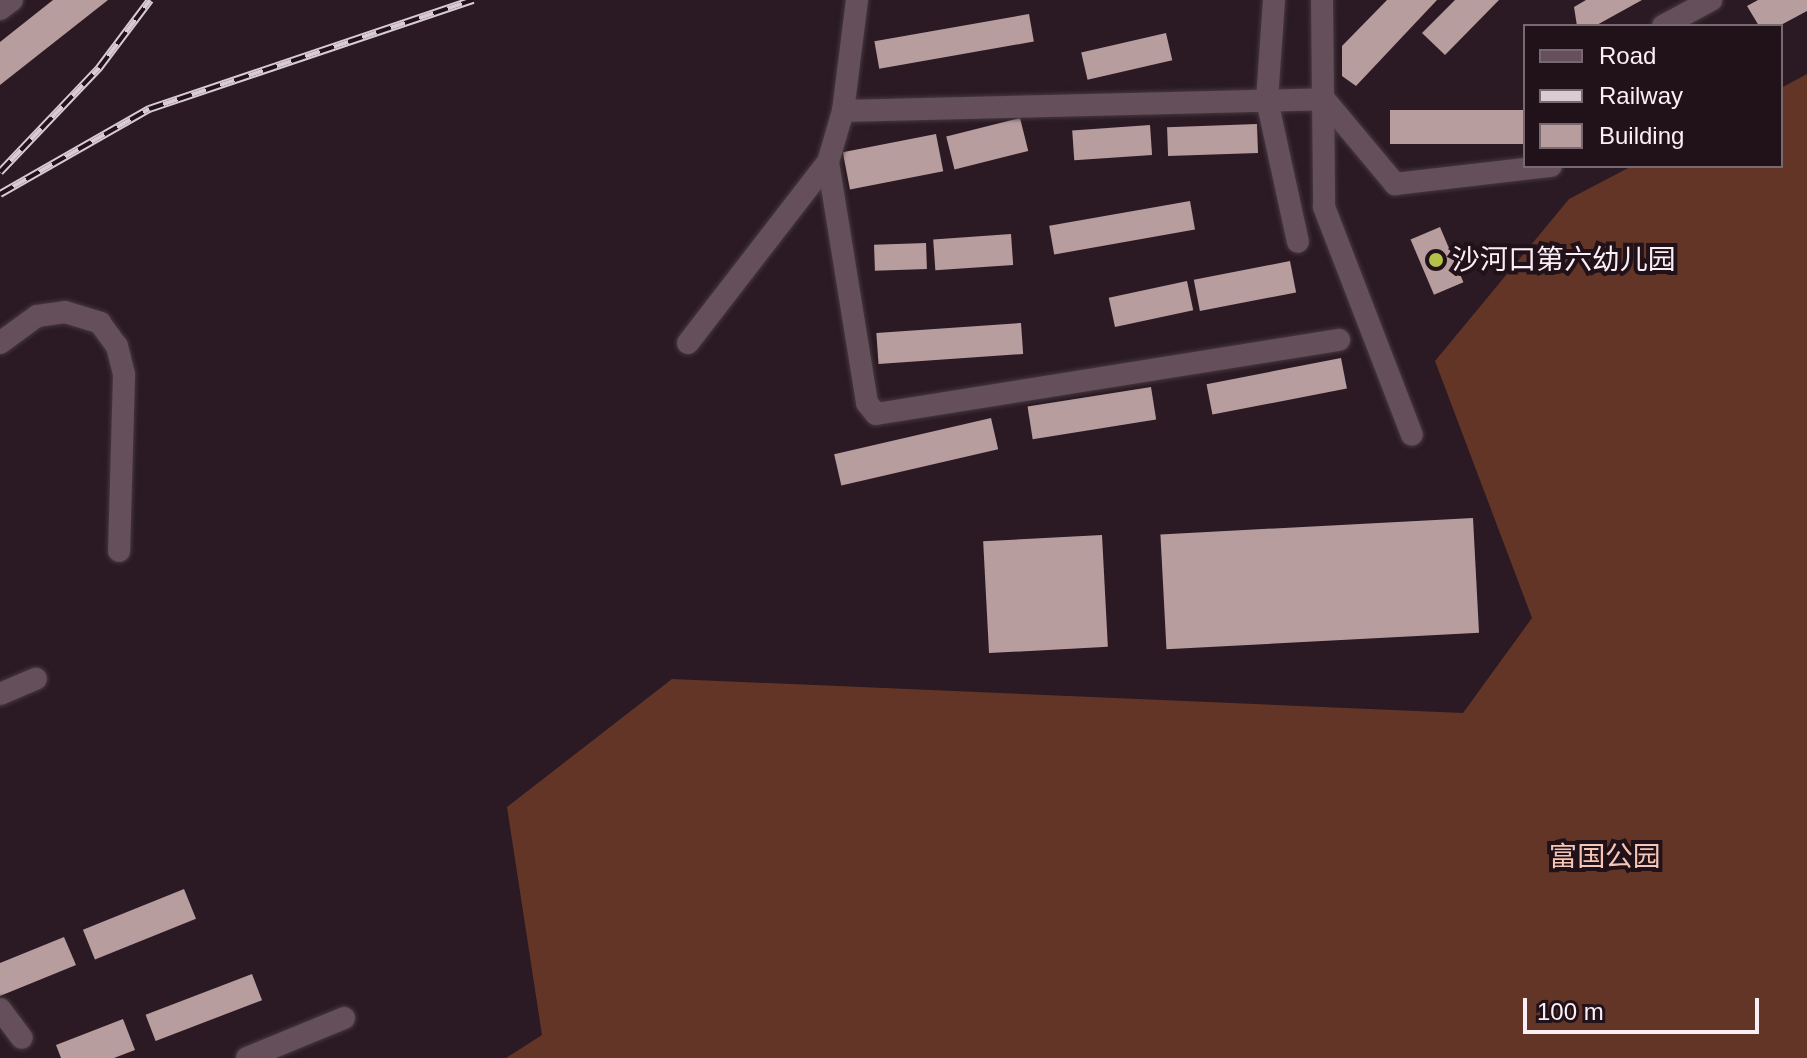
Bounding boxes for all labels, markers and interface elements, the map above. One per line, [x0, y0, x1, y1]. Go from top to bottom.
legend [1523, 24, 1783, 168]
text: Road [1599, 42, 1656, 69]
text: Railway [1599, 82, 1683, 109]
text: Building [1599, 122, 1684, 149]
place label: 沙河口第六幼儿园 [1452, 243, 1676, 277]
marker: 沙河口第六幼儿园 [1427, 251, 1445, 269]
park label: 富国公园 [1549, 840, 1661, 874]
scale bar [1527, 982, 1763, 1032]
text: 100 m [1537, 998, 1604, 1025]

